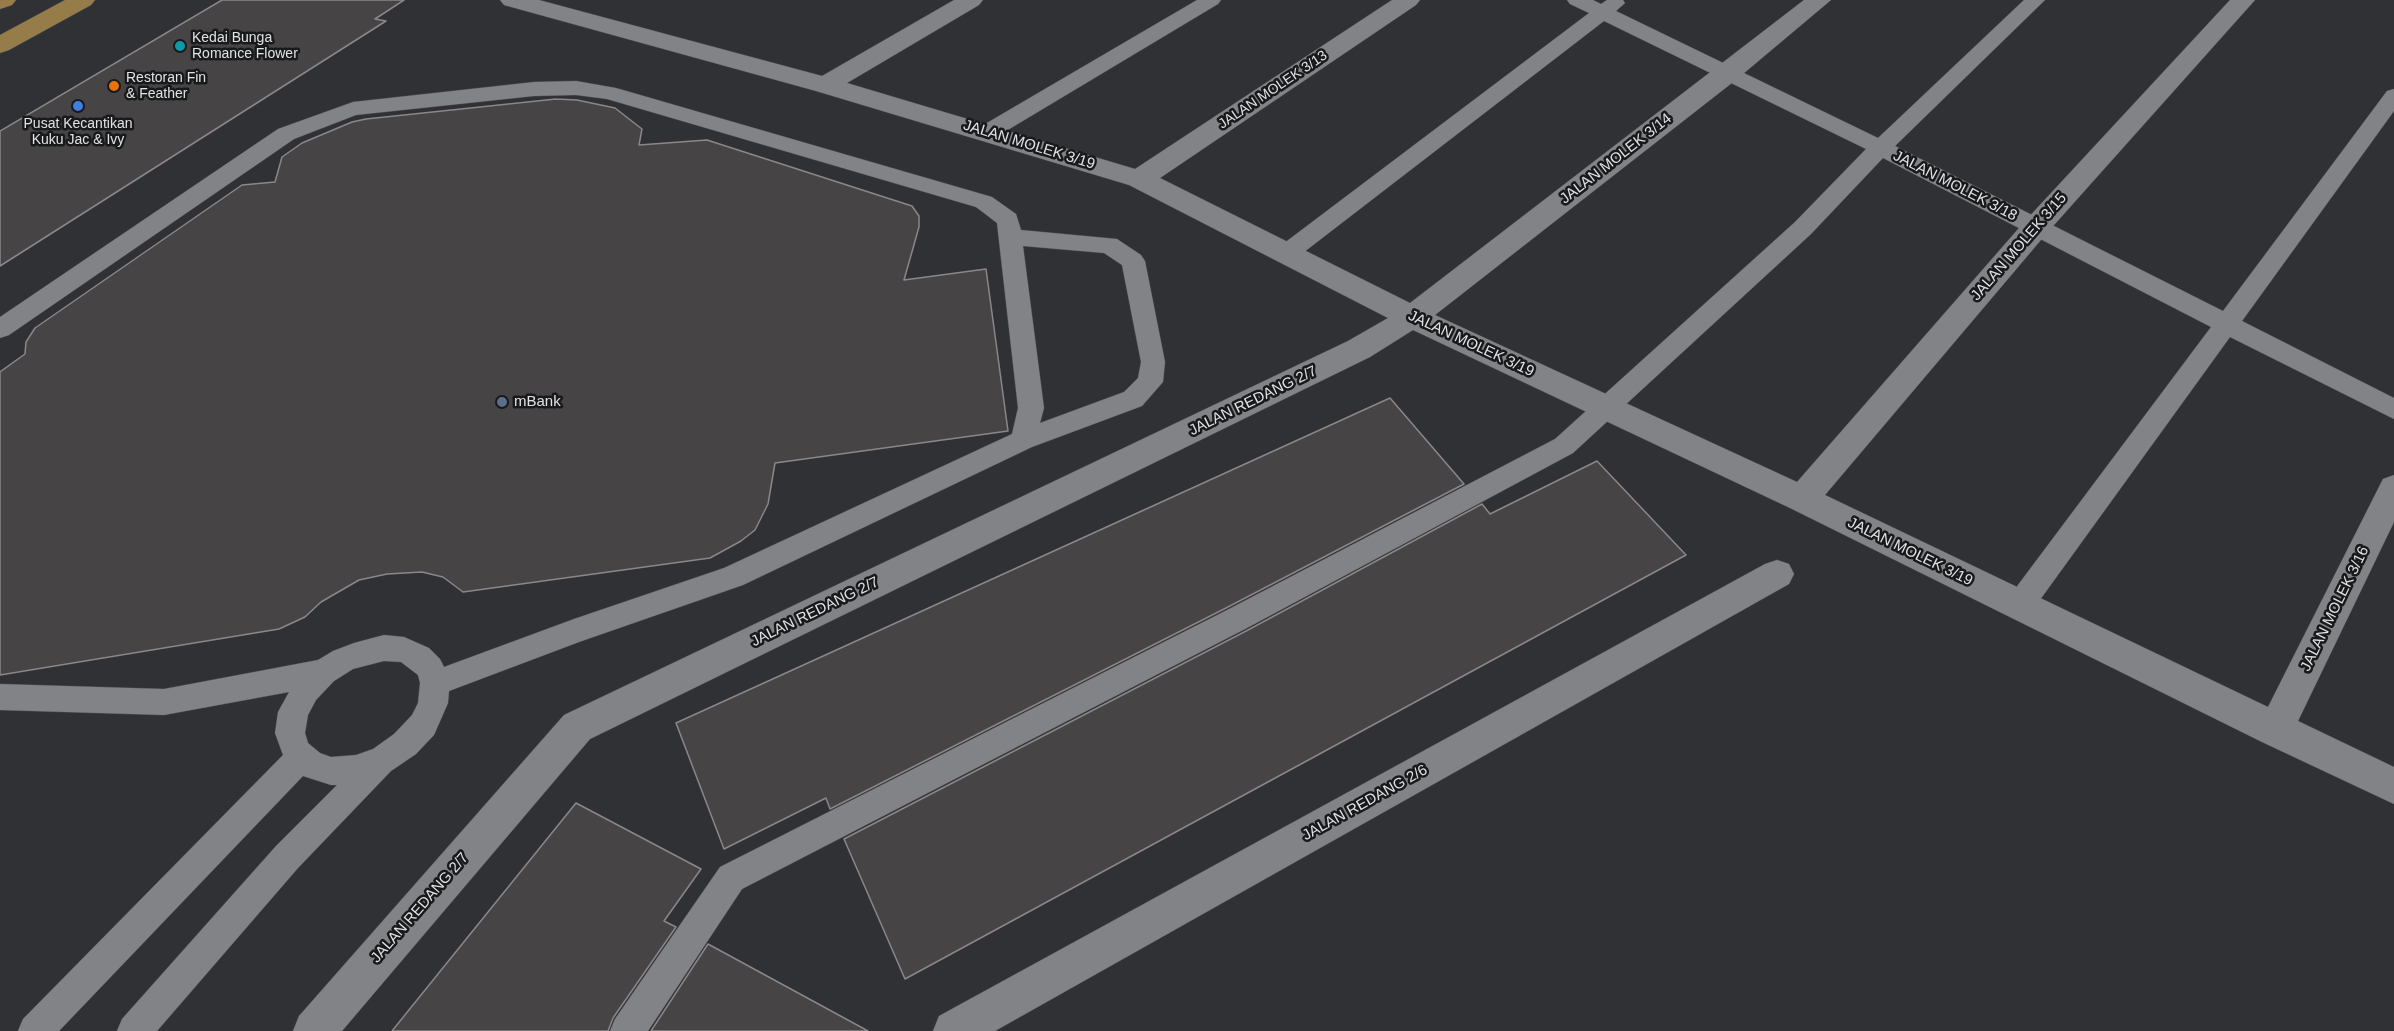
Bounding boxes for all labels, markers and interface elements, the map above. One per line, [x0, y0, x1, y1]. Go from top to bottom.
place label: Kedai Bunga Romance Flower [192, 30, 298, 62]
marker: Kedai Bunga Romance Flower [173, 39, 187, 53]
street label: JALAN MOLEK 3/13 [1215, 47, 1331, 133]
place label: Restoran Fin & Feather [126, 70, 206, 102]
marker: Restoran Fin & Feather [107, 79, 121, 93]
marker: Pusat Kecantikan Kuku Jac & Ivy [71, 99, 85, 113]
street label: JALAN MOLEK 3/14 [1557, 110, 1675, 208]
place label: Pusat Kecantikan Kuku Jac & Ivy [24, 116, 132, 148]
street label: JALAN MOLEK 3/19 [961, 116, 1097, 174]
street label: JALAN MOLEK 3/18 [1890, 147, 2020, 225]
street label: JALAN MOLEK 3/15 [1967, 190, 2071, 304]
street label: JALAN MOLEK 3/19 [1405, 307, 1537, 381]
street label: JALAN REDANG 2/7 [1186, 362, 1320, 440]
place label: mBank [514, 393, 561, 411]
marker: mBank [495, 395, 509, 409]
street label: JALAN MOLEK 3/19 [1845, 514, 1975, 590]
street label: JALAN MOLEK 3/16 [2297, 544, 2373, 674]
street label: JALAN REDANG 2/7 [748, 573, 882, 651]
street label: JALAN REDANG 2/6 [1299, 761, 1431, 845]
street label: JALAN REDANG 2/7 [367, 849, 473, 967]

